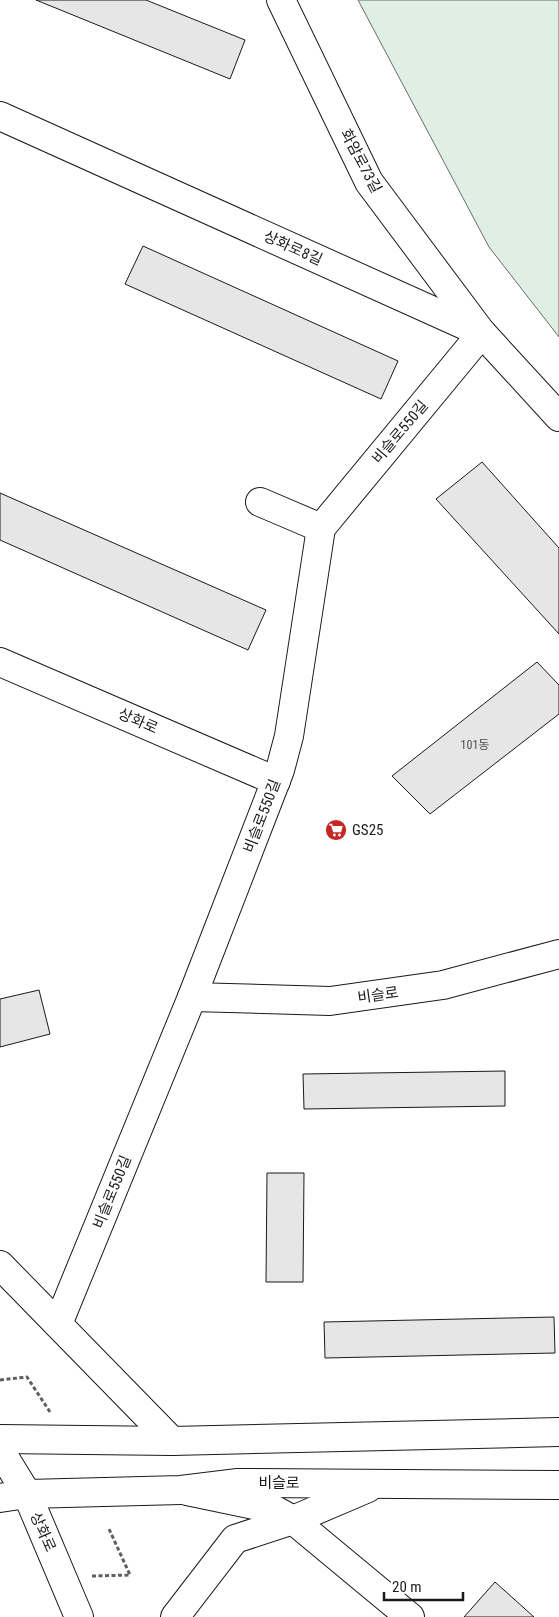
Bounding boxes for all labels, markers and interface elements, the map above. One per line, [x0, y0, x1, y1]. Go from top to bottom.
street label: 화암로73길 [337, 126, 385, 196]
street label: 상화로8길 [261, 227, 325, 269]
street label: 비슬로550길 [368, 397, 432, 467]
street label: 상화로 [115, 705, 161, 737]
house number: 101동 [461, 738, 489, 752]
street label: 비슬로550길 [240, 777, 284, 855]
supermarket icon: GS25 [324, 818, 348, 842]
place label: GS25 [352, 821, 383, 839]
street label: 비슬로 [356, 983, 400, 1007]
street label: 비슬로550길 [89, 1153, 135, 1231]
street label: 비슬로 [258, 1474, 300, 1492]
street label: 상화로 [26, 1509, 60, 1555]
scale bar [384, 1570, 463, 1602]
text: 20 m [392, 1578, 422, 1596]

